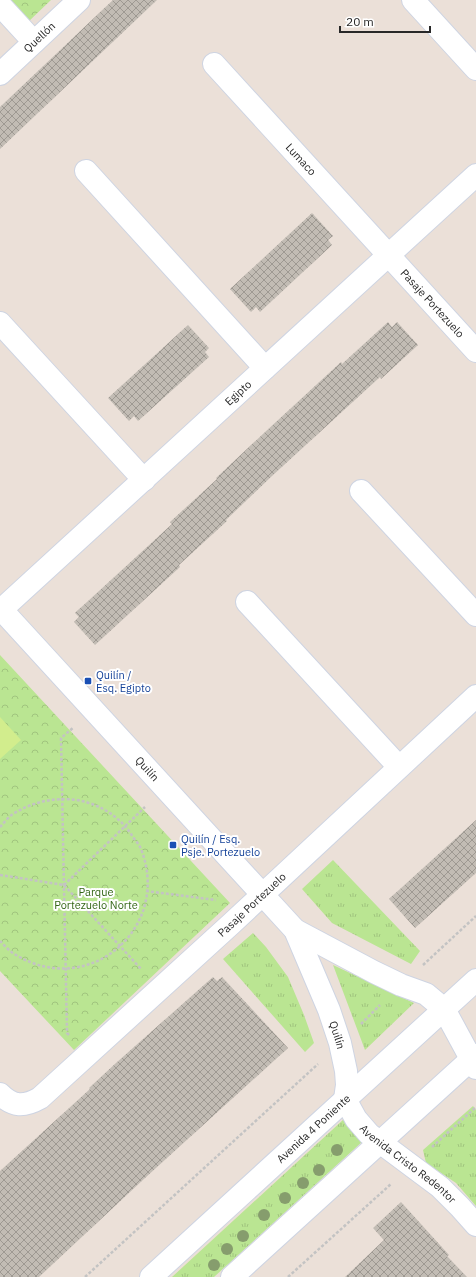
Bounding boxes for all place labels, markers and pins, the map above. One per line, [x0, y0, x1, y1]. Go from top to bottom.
place label: Quilín / Esq. Egipto [96, 668, 151, 695]
marker: Quilín / Esq. Egipto [83, 676, 93, 686]
place label: Quilín / Esq. Psje. Portezuelo [181, 832, 260, 859]
marker: Quilín / Esq. Psje. Portezuelo [168, 840, 178, 850]

